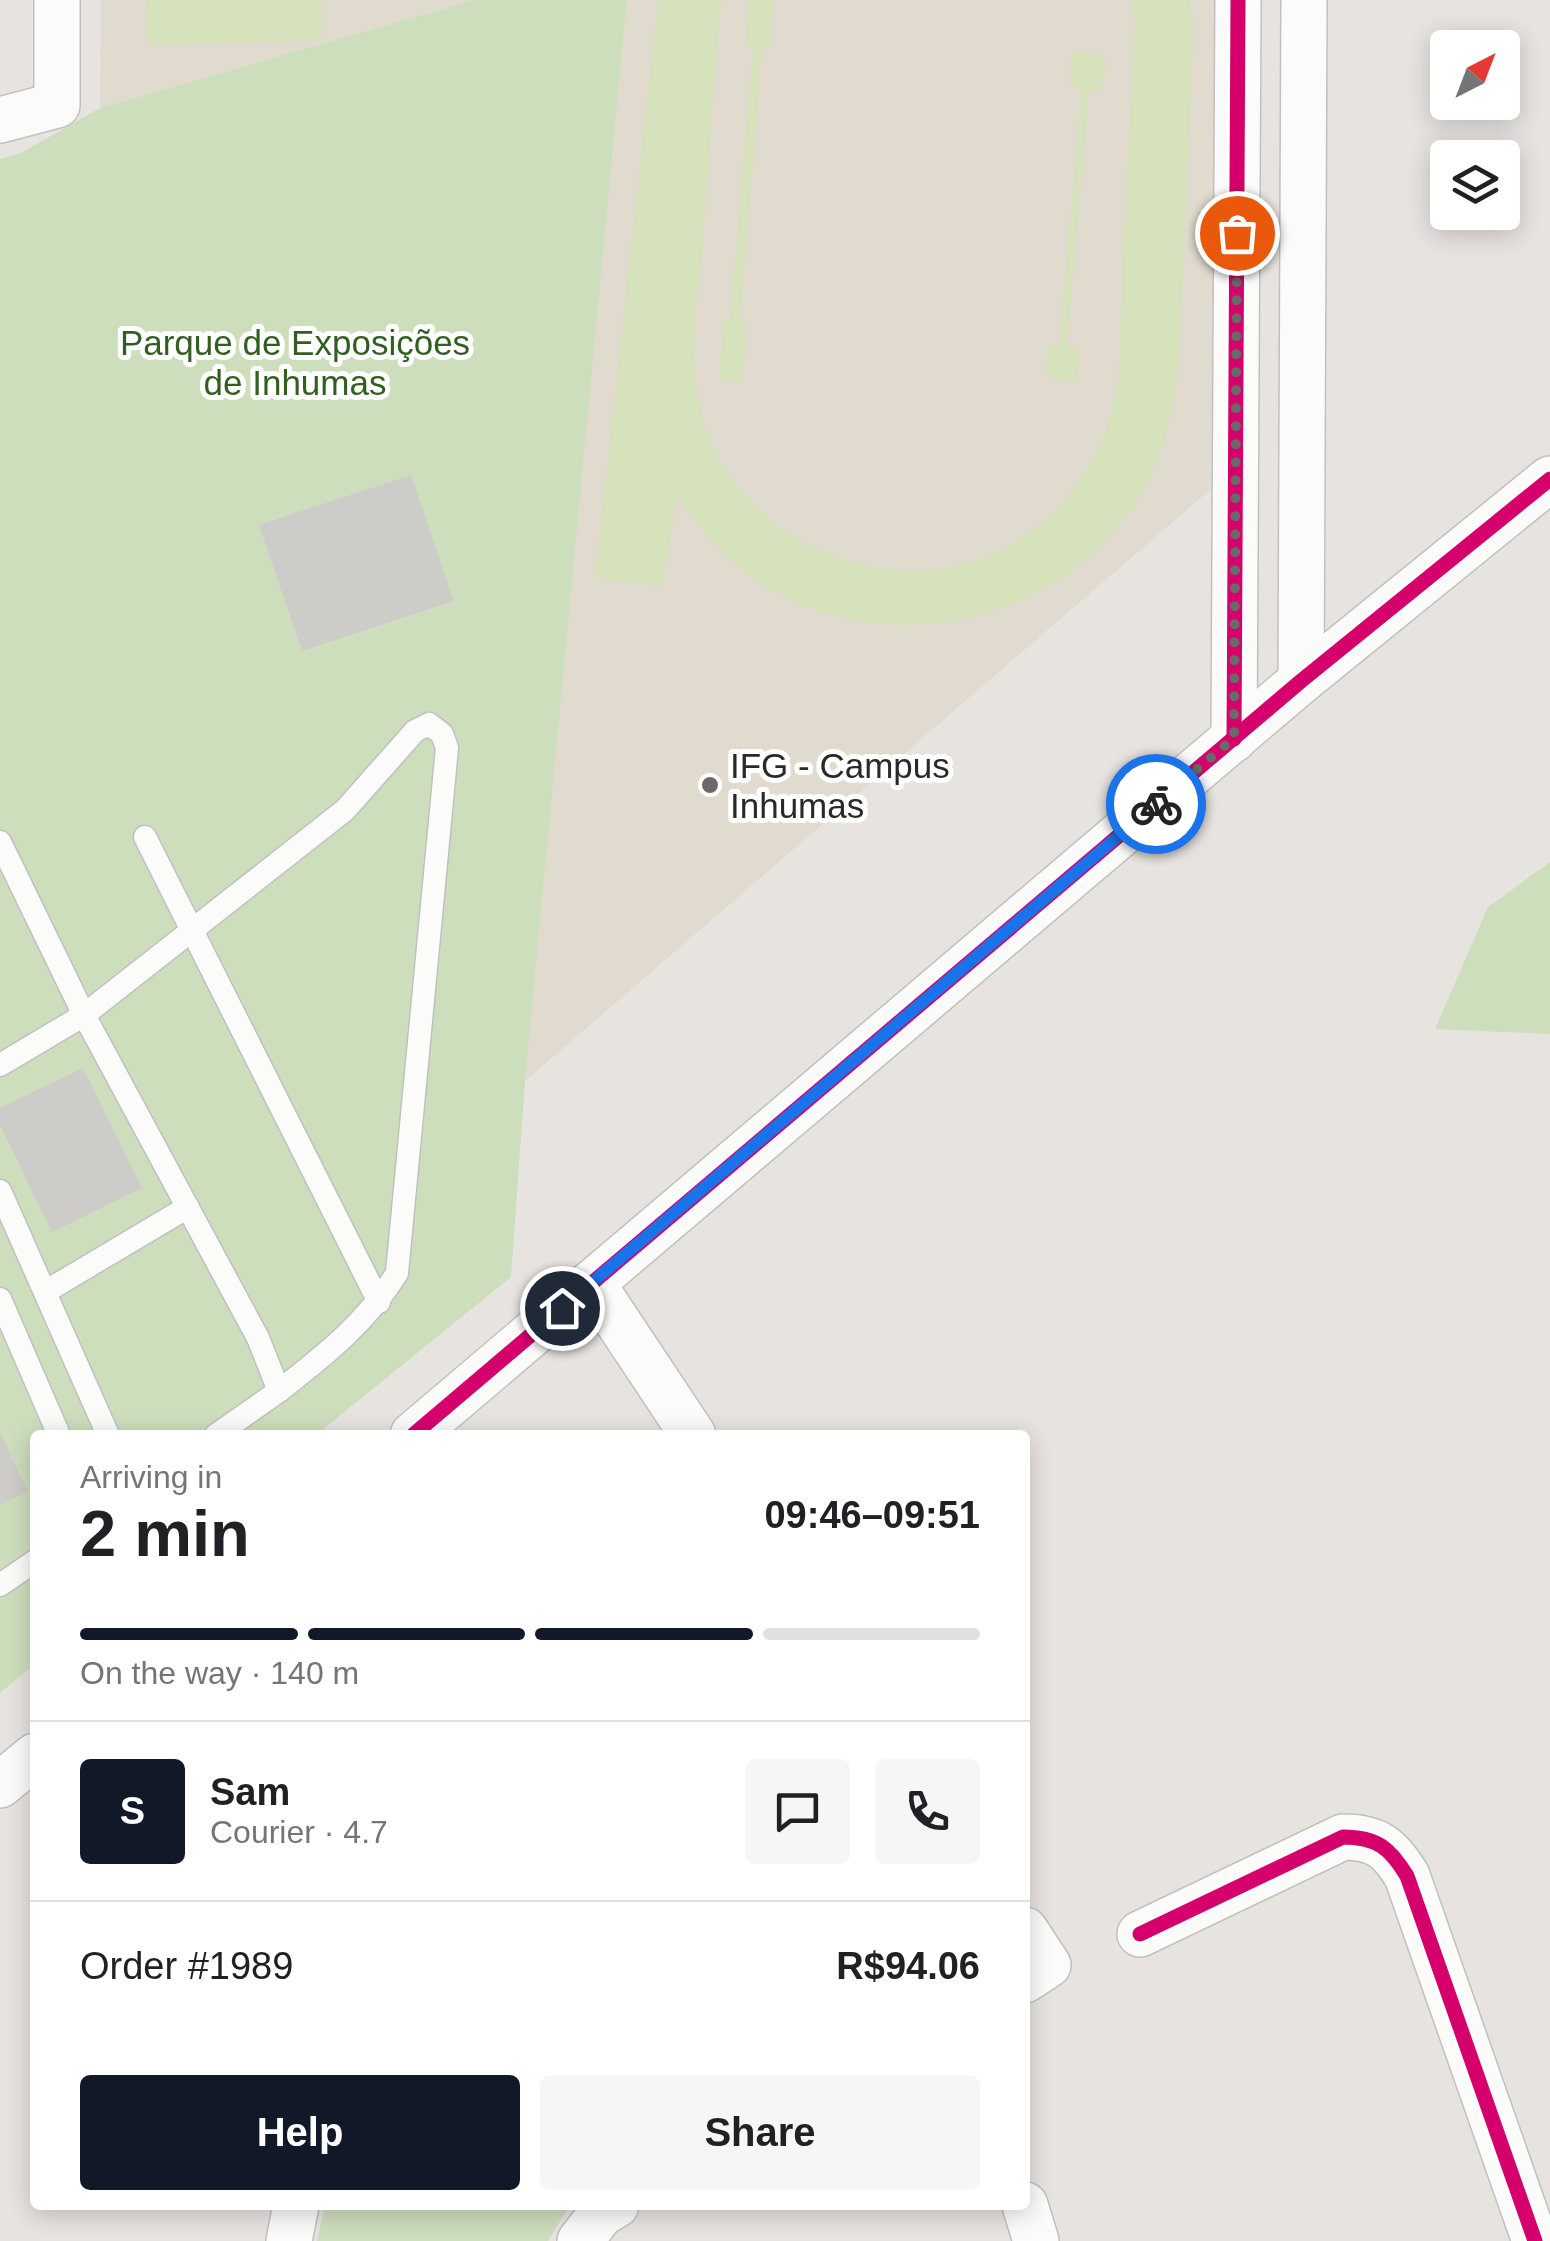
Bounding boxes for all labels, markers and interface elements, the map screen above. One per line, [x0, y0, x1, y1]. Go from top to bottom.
north arrow [1430, 30, 1520, 120]
map controls [1430, 30, 1520, 230]
button: layers [1430, 140, 1520, 230]
pin [1195, 191, 1280, 276]
icon: bag [1210, 206, 1265, 261]
park label: Parque de Exposições de Inhumas [120, 323, 470, 402]
place label: IFG - Campus Inhumas [730, 746, 950, 825]
courier [1106, 754, 1206, 854]
marker: IFG - Campus Inhumas [699, 774, 721, 796]
icon: bike [1129, 777, 1184, 832]
pin [520, 1266, 605, 1351]
icon: home [535, 1281, 590, 1336]
text: Arriving in [80, 1459, 222, 1495]
text: 09:46–09:51 [764, 1494, 980, 1536]
text: 2 min [80, 1497, 250, 1570]
text: On the way · 140 m [80, 1655, 359, 1691]
button: chat [745, 1759, 850, 1864]
button: phone [875, 1759, 980, 1864]
text: Sam [210, 1771, 290, 1813]
text: S [120, 1790, 145, 1832]
text: Courier · 4.7 [210, 1814, 388, 1850]
text: Order #1989 [80, 1945, 293, 1987]
text: R$94.06 [836, 1945, 980, 1987]
button: Help [80, 2075, 520, 2190]
button: Share [540, 2075, 980, 2190]

